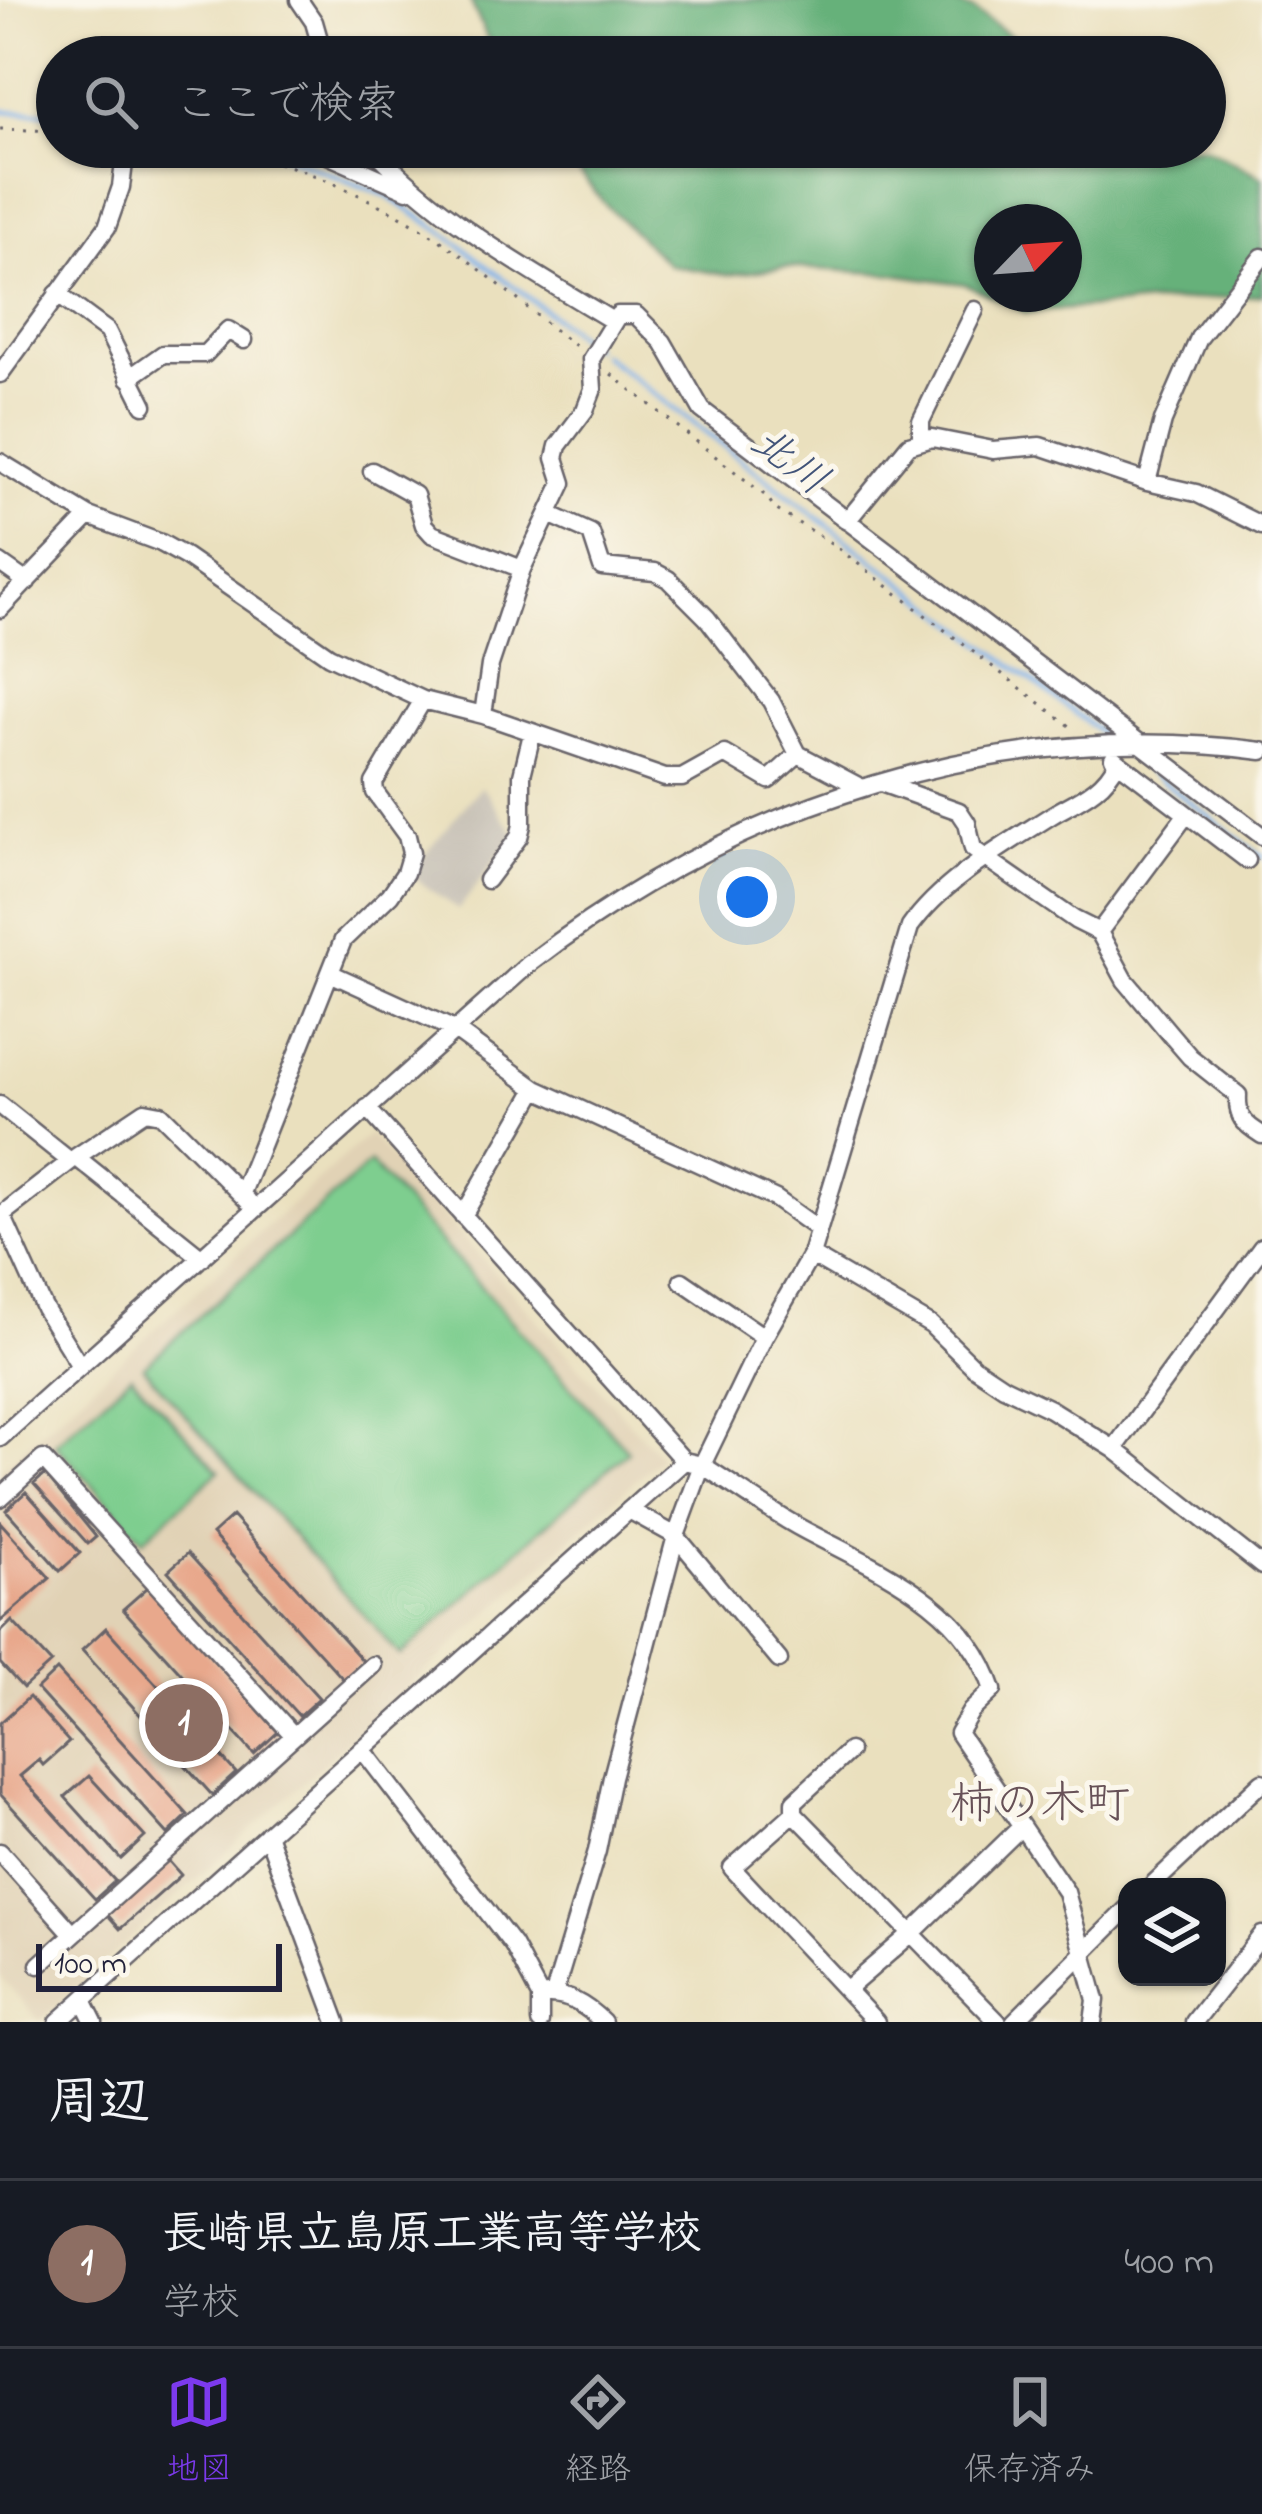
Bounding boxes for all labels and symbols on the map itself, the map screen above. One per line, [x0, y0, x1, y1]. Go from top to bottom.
north arrow [974, 204, 1082, 312]
water label: 北川 [736, 413, 840, 512]
your location [717, 867, 777, 927]
pin: 1 [145, 1678, 223, 1768]
district label: 柿の木町 [950, 1773, 1130, 1839]
scale bar [36, 1938, 282, 1991]

